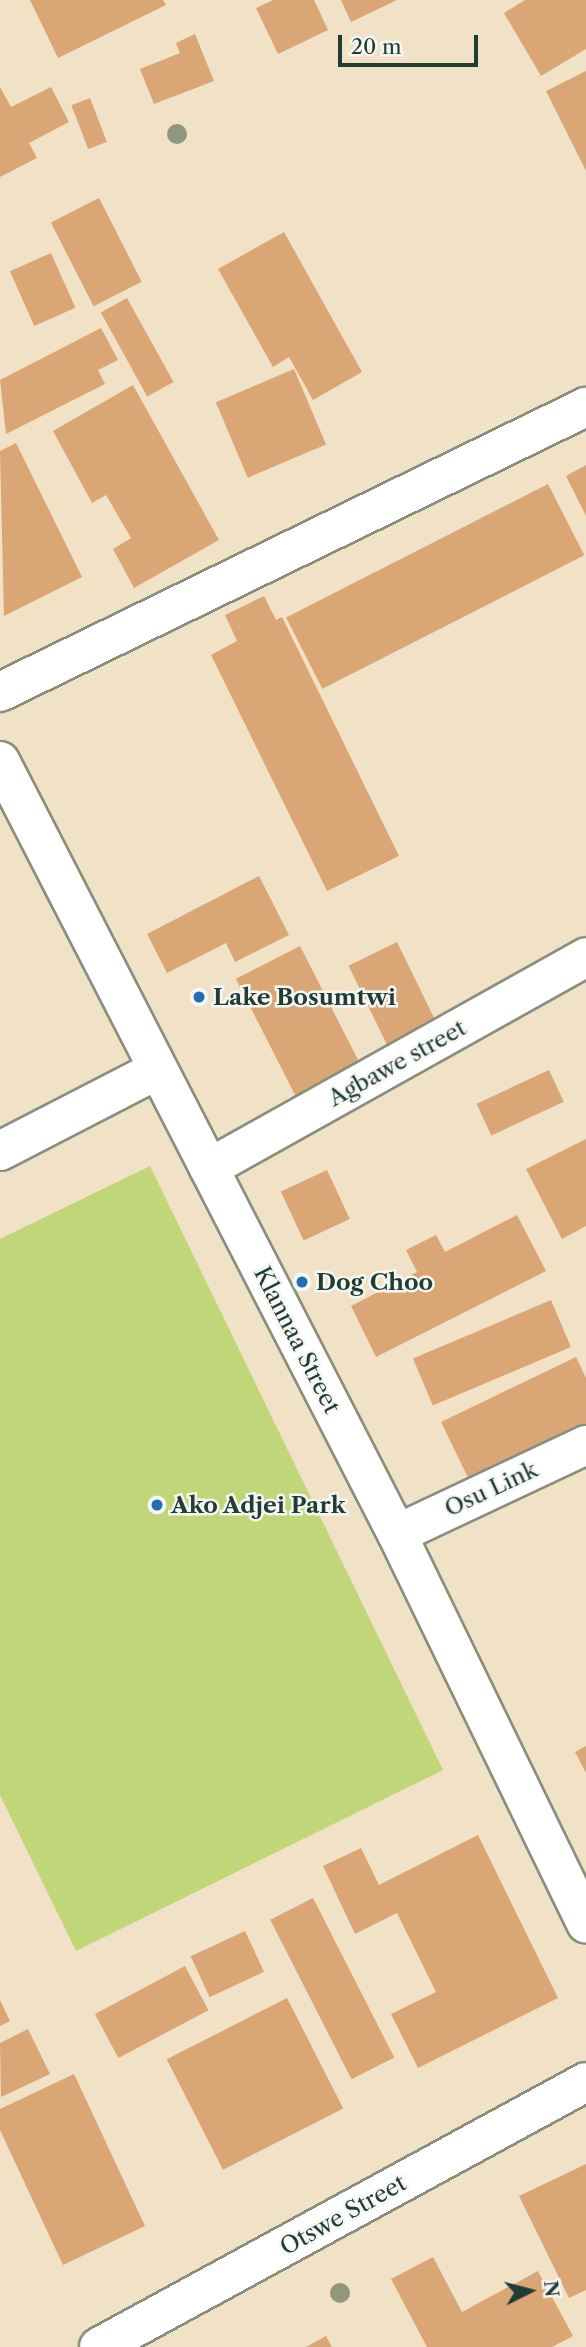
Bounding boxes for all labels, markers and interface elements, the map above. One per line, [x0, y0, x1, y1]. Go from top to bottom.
scale bar [341, 21, 481, 65]
text: 20 m [351, 34, 402, 59]
place label: Lake Bosumtwi [213, 983, 396, 1011]
marker: Lake Bosumtwi [191, 989, 207, 1005]
street label: Agbawe street [323, 1014, 471, 1112]
street label: Klannaa Street [248, 1262, 346, 1418]
place label: Dog Choo [316, 1268, 433, 1296]
marker: Dog Choo [294, 1274, 310, 1290]
street label: Osu Link [440, 1456, 542, 1522]
place label: Ako Adjei Park [171, 1491, 347, 1519]
marker: Ako Adjei Park [149, 1497, 165, 1513]
street label: Otswe Street [275, 2169, 411, 2261]
north arrow [495, 2256, 565, 2326]
text: N [539, 2279, 564, 2298]

